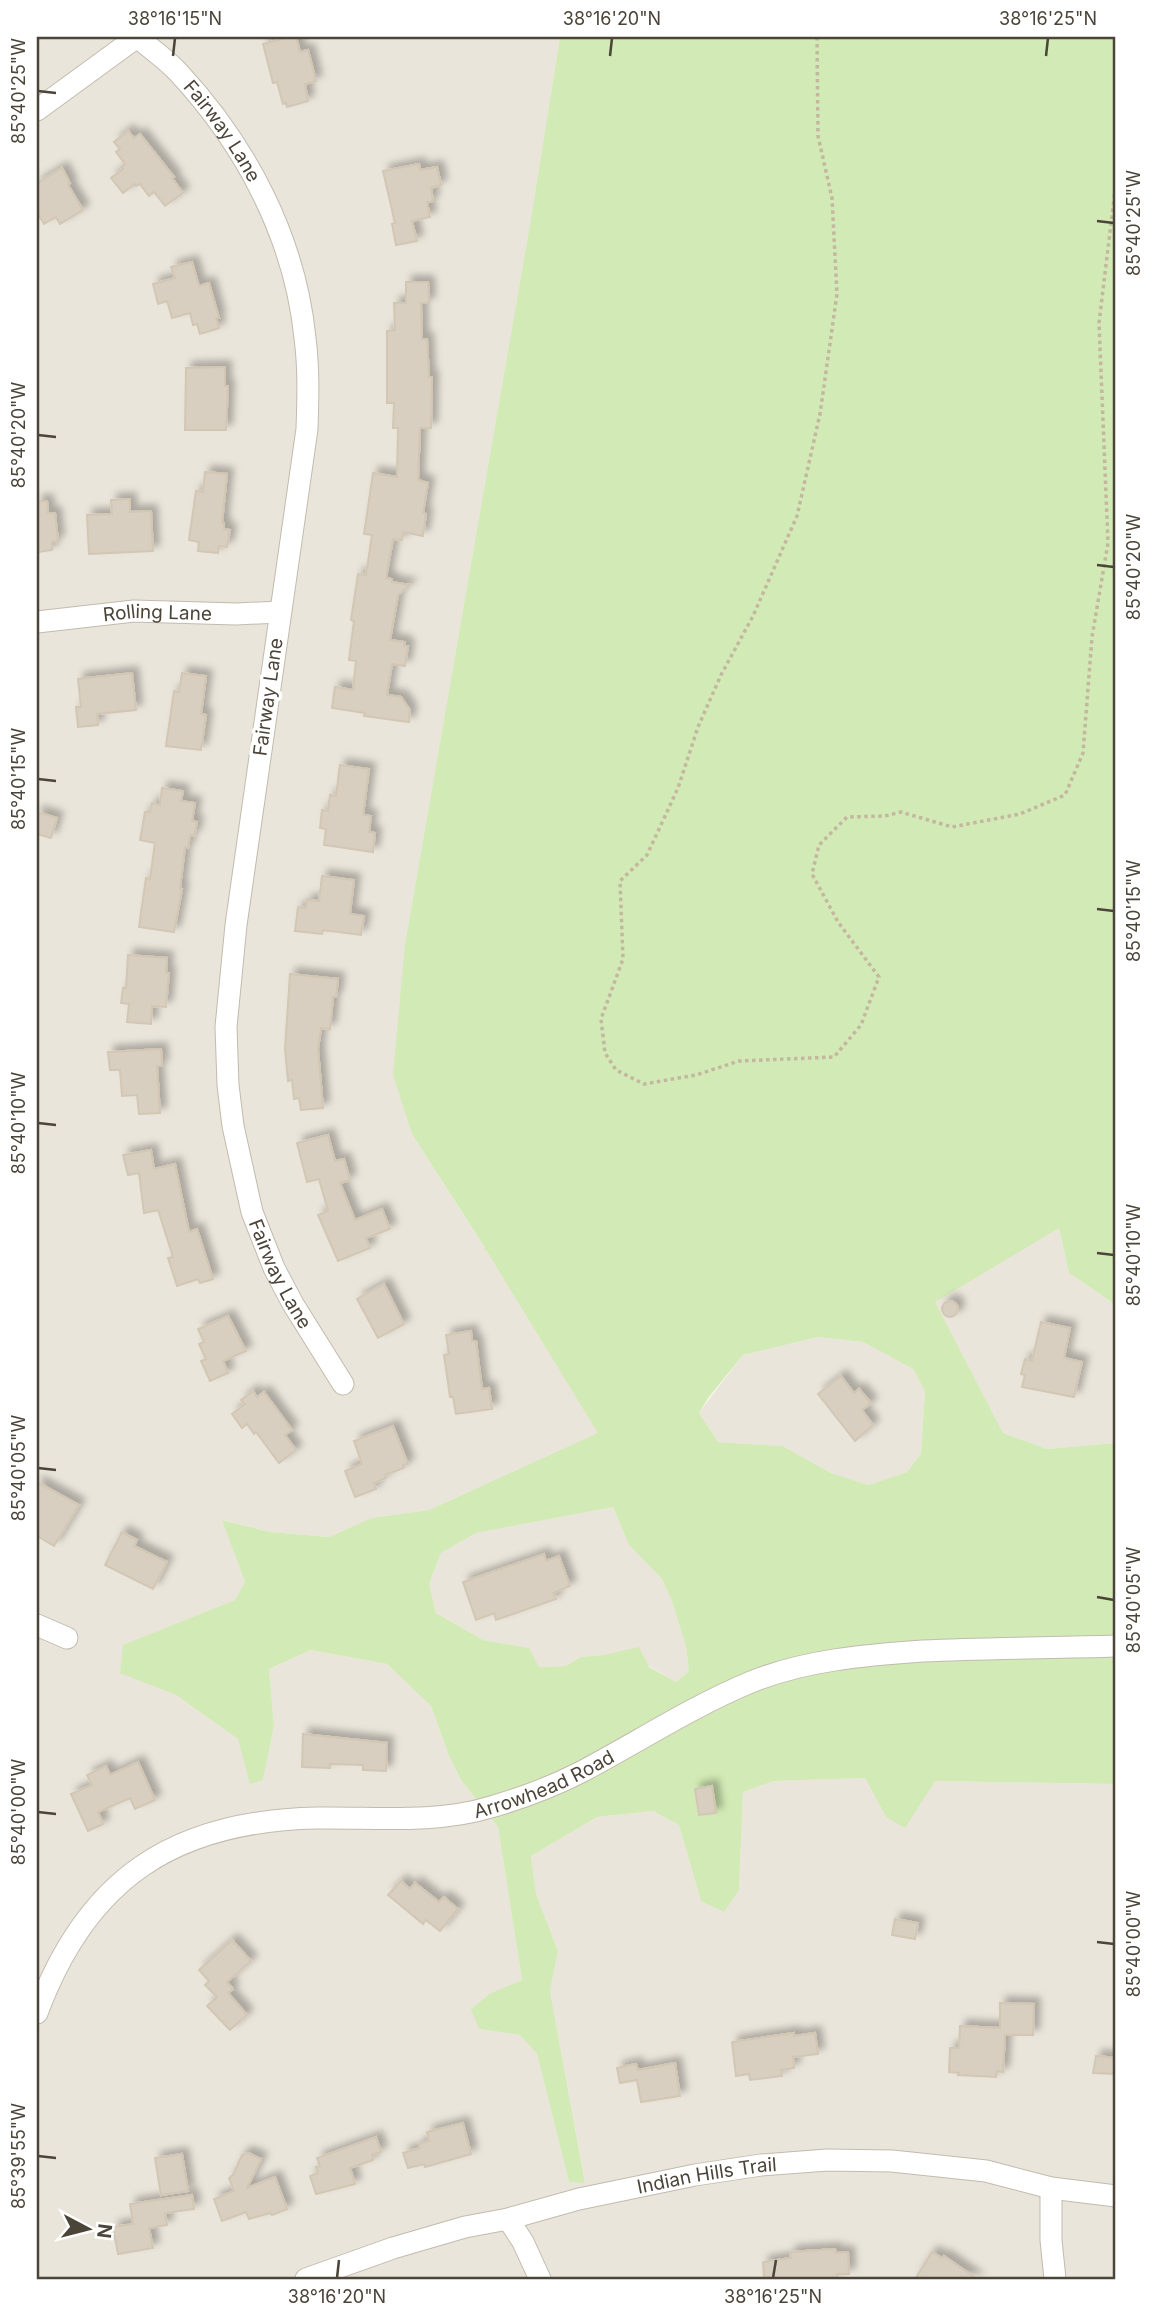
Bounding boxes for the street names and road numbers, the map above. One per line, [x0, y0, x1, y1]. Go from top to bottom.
street label: Fairway Lane [179, 75, 266, 186]
street label: Rolling Lane [102, 599, 212, 626]
street label: Fairway Lane [248, 636, 288, 758]
street label: Fairway Lane [244, 1216, 317, 1333]
street label: Arrowhead Road [471, 1745, 618, 1823]
street label: Indian Hills Trail [635, 2152, 777, 2198]

